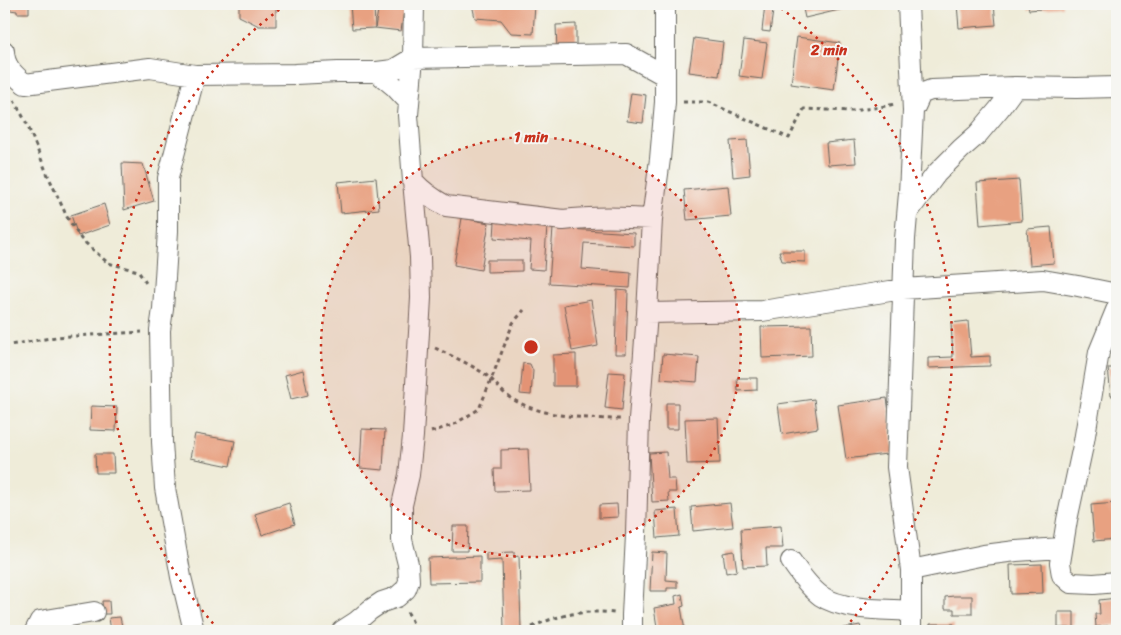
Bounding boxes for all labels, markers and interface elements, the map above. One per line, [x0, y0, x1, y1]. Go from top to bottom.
text: 2 min [810, 37, 848, 63]
text: 1 min [514, 124, 549, 150]
centre of rings [522, 338, 540, 356]

